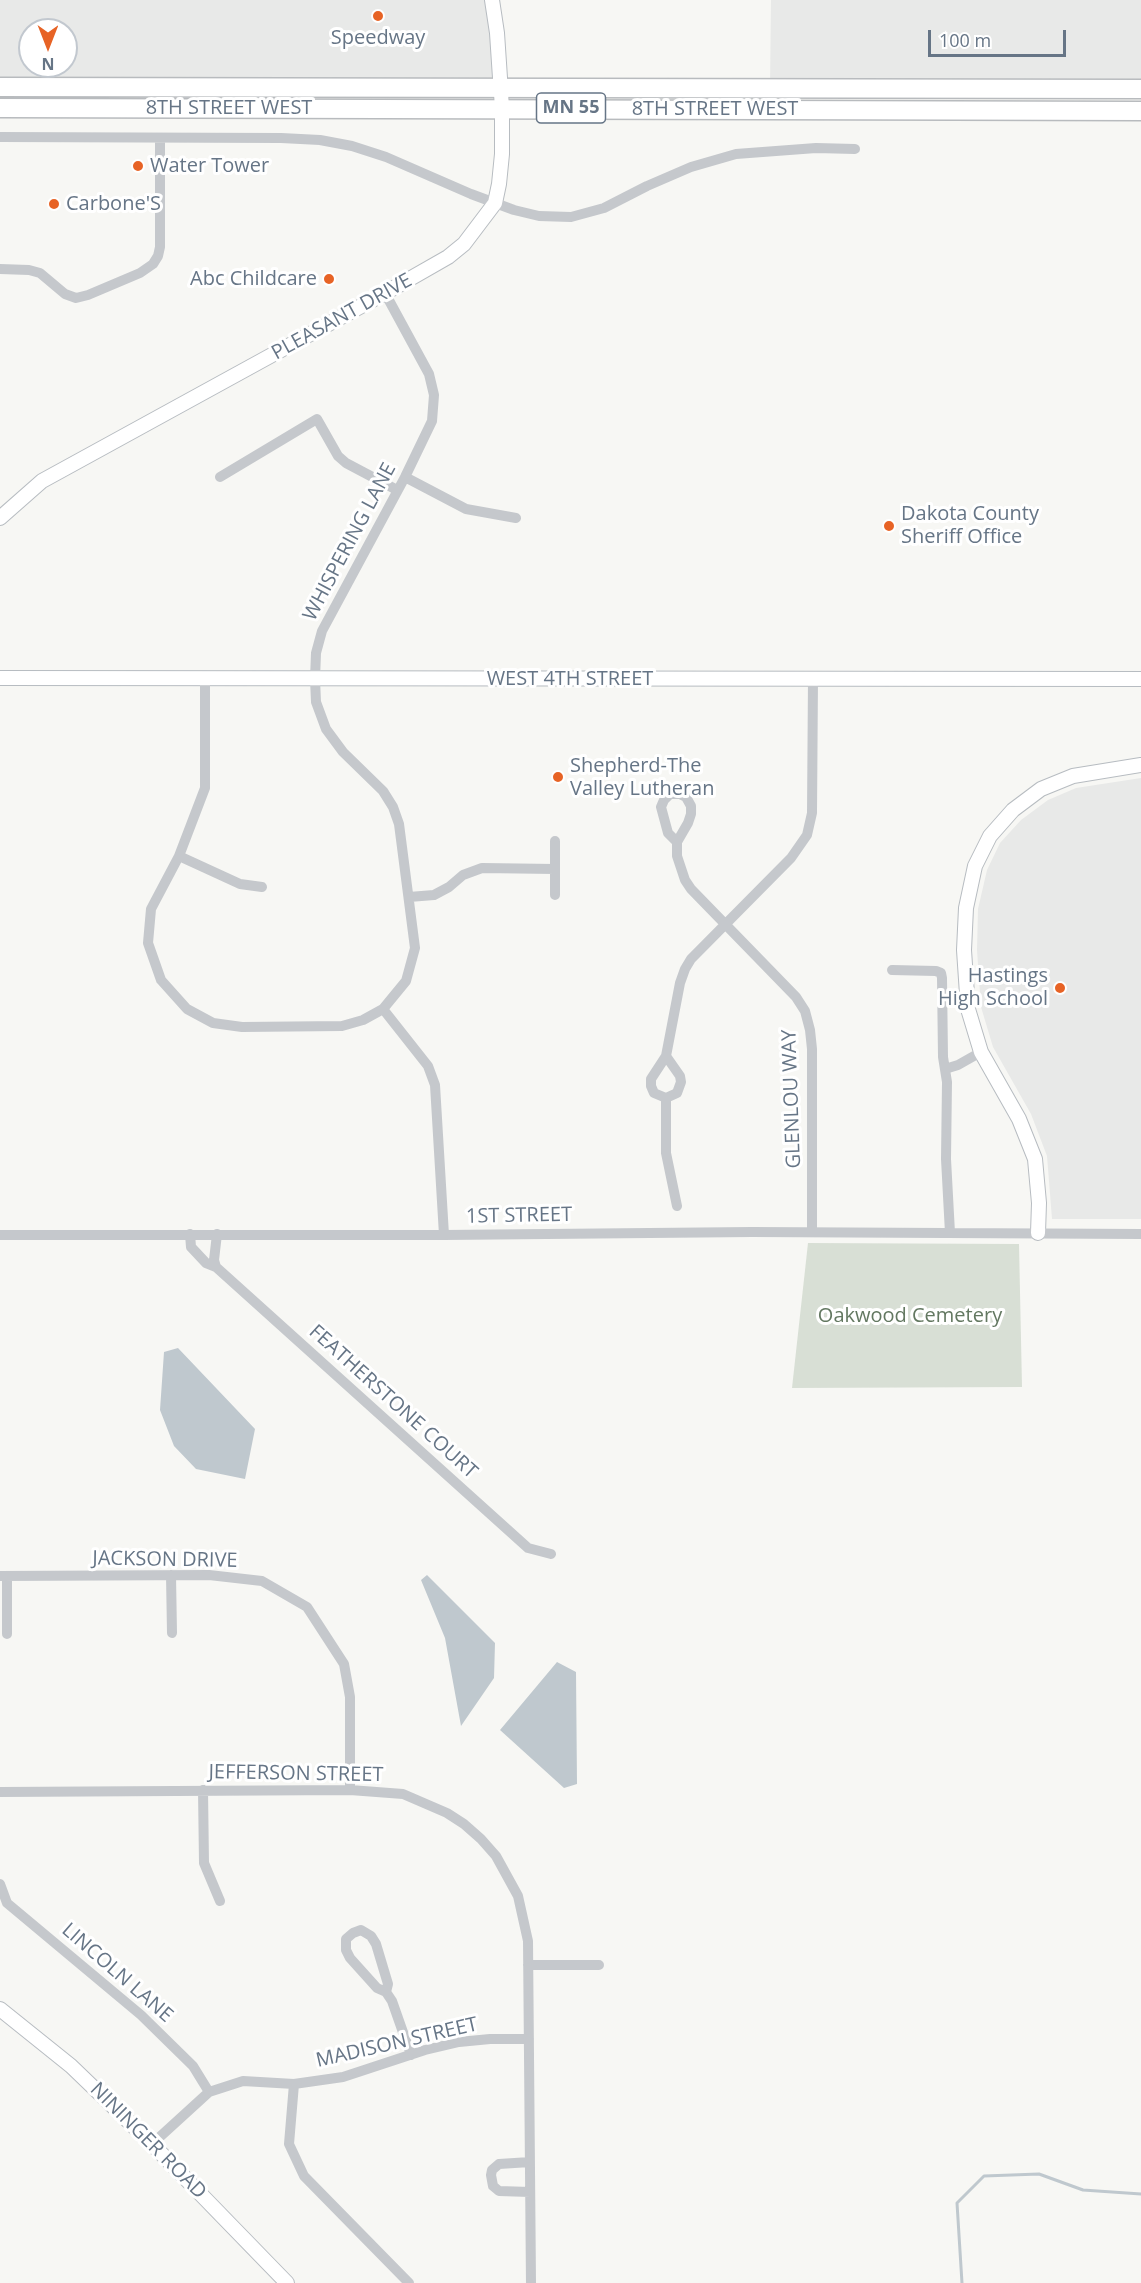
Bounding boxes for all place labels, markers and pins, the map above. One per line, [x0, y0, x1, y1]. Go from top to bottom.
marker: Speedway [371, 9, 385, 23]
place label: Speedway [331, 26, 425, 50]
place label: Water Tower [150, 154, 269, 178]
marker: Water Tower [131, 159, 145, 173]
place label: Carbone'S [66, 192, 161, 216]
marker: Carbone'S [47, 197, 61, 211]
place label: Abc Childcare [190, 267, 317, 291]
marker: Abc Childcare [322, 272, 336, 286]
place label: Dakota County Sheriff Office [901, 502, 1039, 549]
marker: Dakota County Sheriff Office [882, 519, 896, 533]
place label: Shepherd-The Valley Lutheran [570, 754, 714, 801]
marker: Shepherd-The Valley Lutheran [551, 770, 565, 784]
place label: Hastings High School [938, 964, 1048, 1011]
marker: Hastings High School [1053, 981, 1067, 995]

